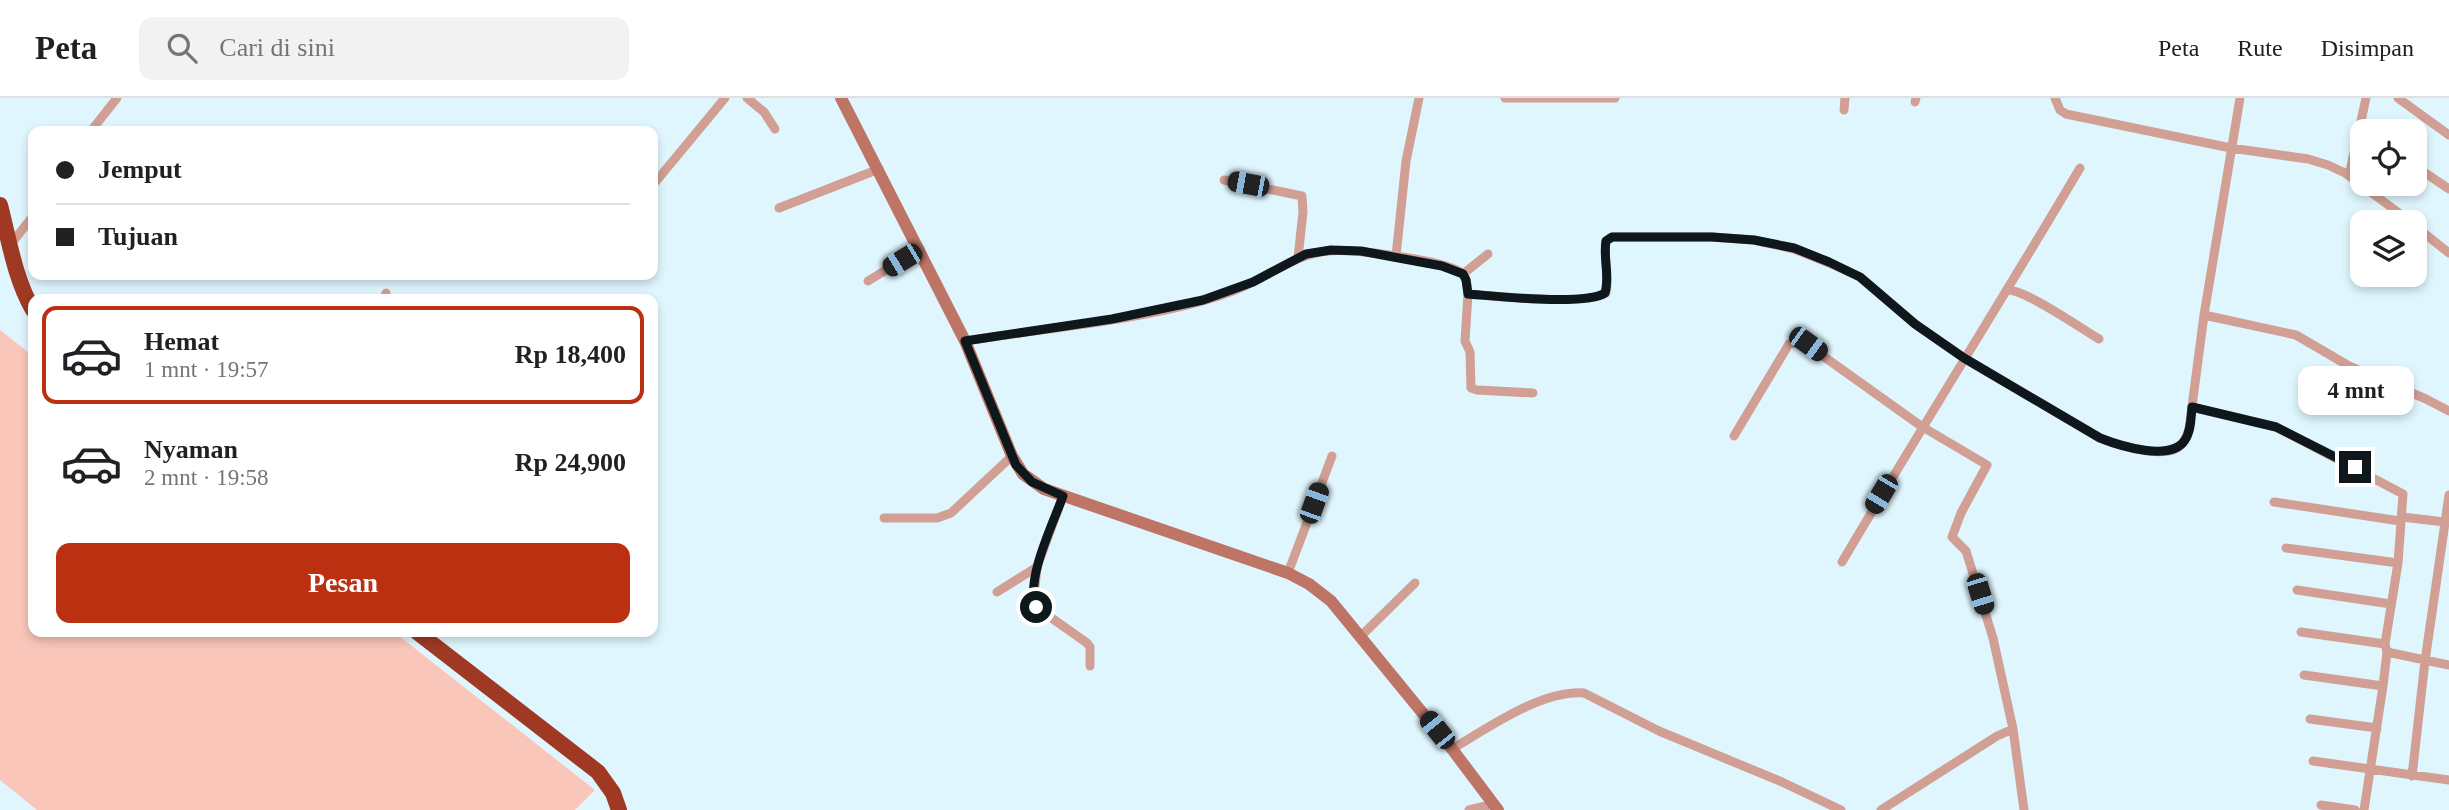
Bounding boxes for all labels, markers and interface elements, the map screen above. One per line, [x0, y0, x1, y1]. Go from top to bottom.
search box [139, 17, 629, 80]
icon: search [163, 29, 201, 67]
text: Peta [35, 30, 97, 66]
text: Cari di sini [219, 33, 335, 62]
text: Peta [2158, 35, 2199, 61]
text: Rute [2237, 35, 2283, 61]
text: Disimpan [2321, 35, 2414, 61]
map controls [2350, 119, 2427, 287]
button: locate [2350, 119, 2427, 196]
text: Jemput [98, 155, 182, 184]
car [1226, 170, 1271, 198]
button: layers [2350, 210, 2427, 287]
text: Tujuan [98, 222, 178, 251]
car [879, 240, 926, 280]
car [1785, 323, 1832, 365]
icon: car [60, 324, 123, 387]
text: Hemat [144, 327, 219, 356]
text: Rp 18,400 [515, 340, 626, 369]
text: 1 mnt · 19:57 [144, 357, 269, 382]
callout: 4 mnt [2297, 366, 2413, 414]
text: 4 mnt [2328, 378, 2384, 403]
icon: car [60, 432, 123, 495]
text: Nyaman [144, 435, 238, 464]
text: Rp 24,900 [515, 448, 626, 477]
route end [2339, 451, 2371, 483]
text: 2 mnt · 19:58 [144, 465, 269, 490]
car [1862, 471, 1901, 517]
car [1297, 480, 1332, 526]
button: Pesan [56, 543, 630, 623]
car [1964, 571, 1997, 617]
route start [1020, 591, 1052, 623]
car [1416, 707, 1459, 753]

